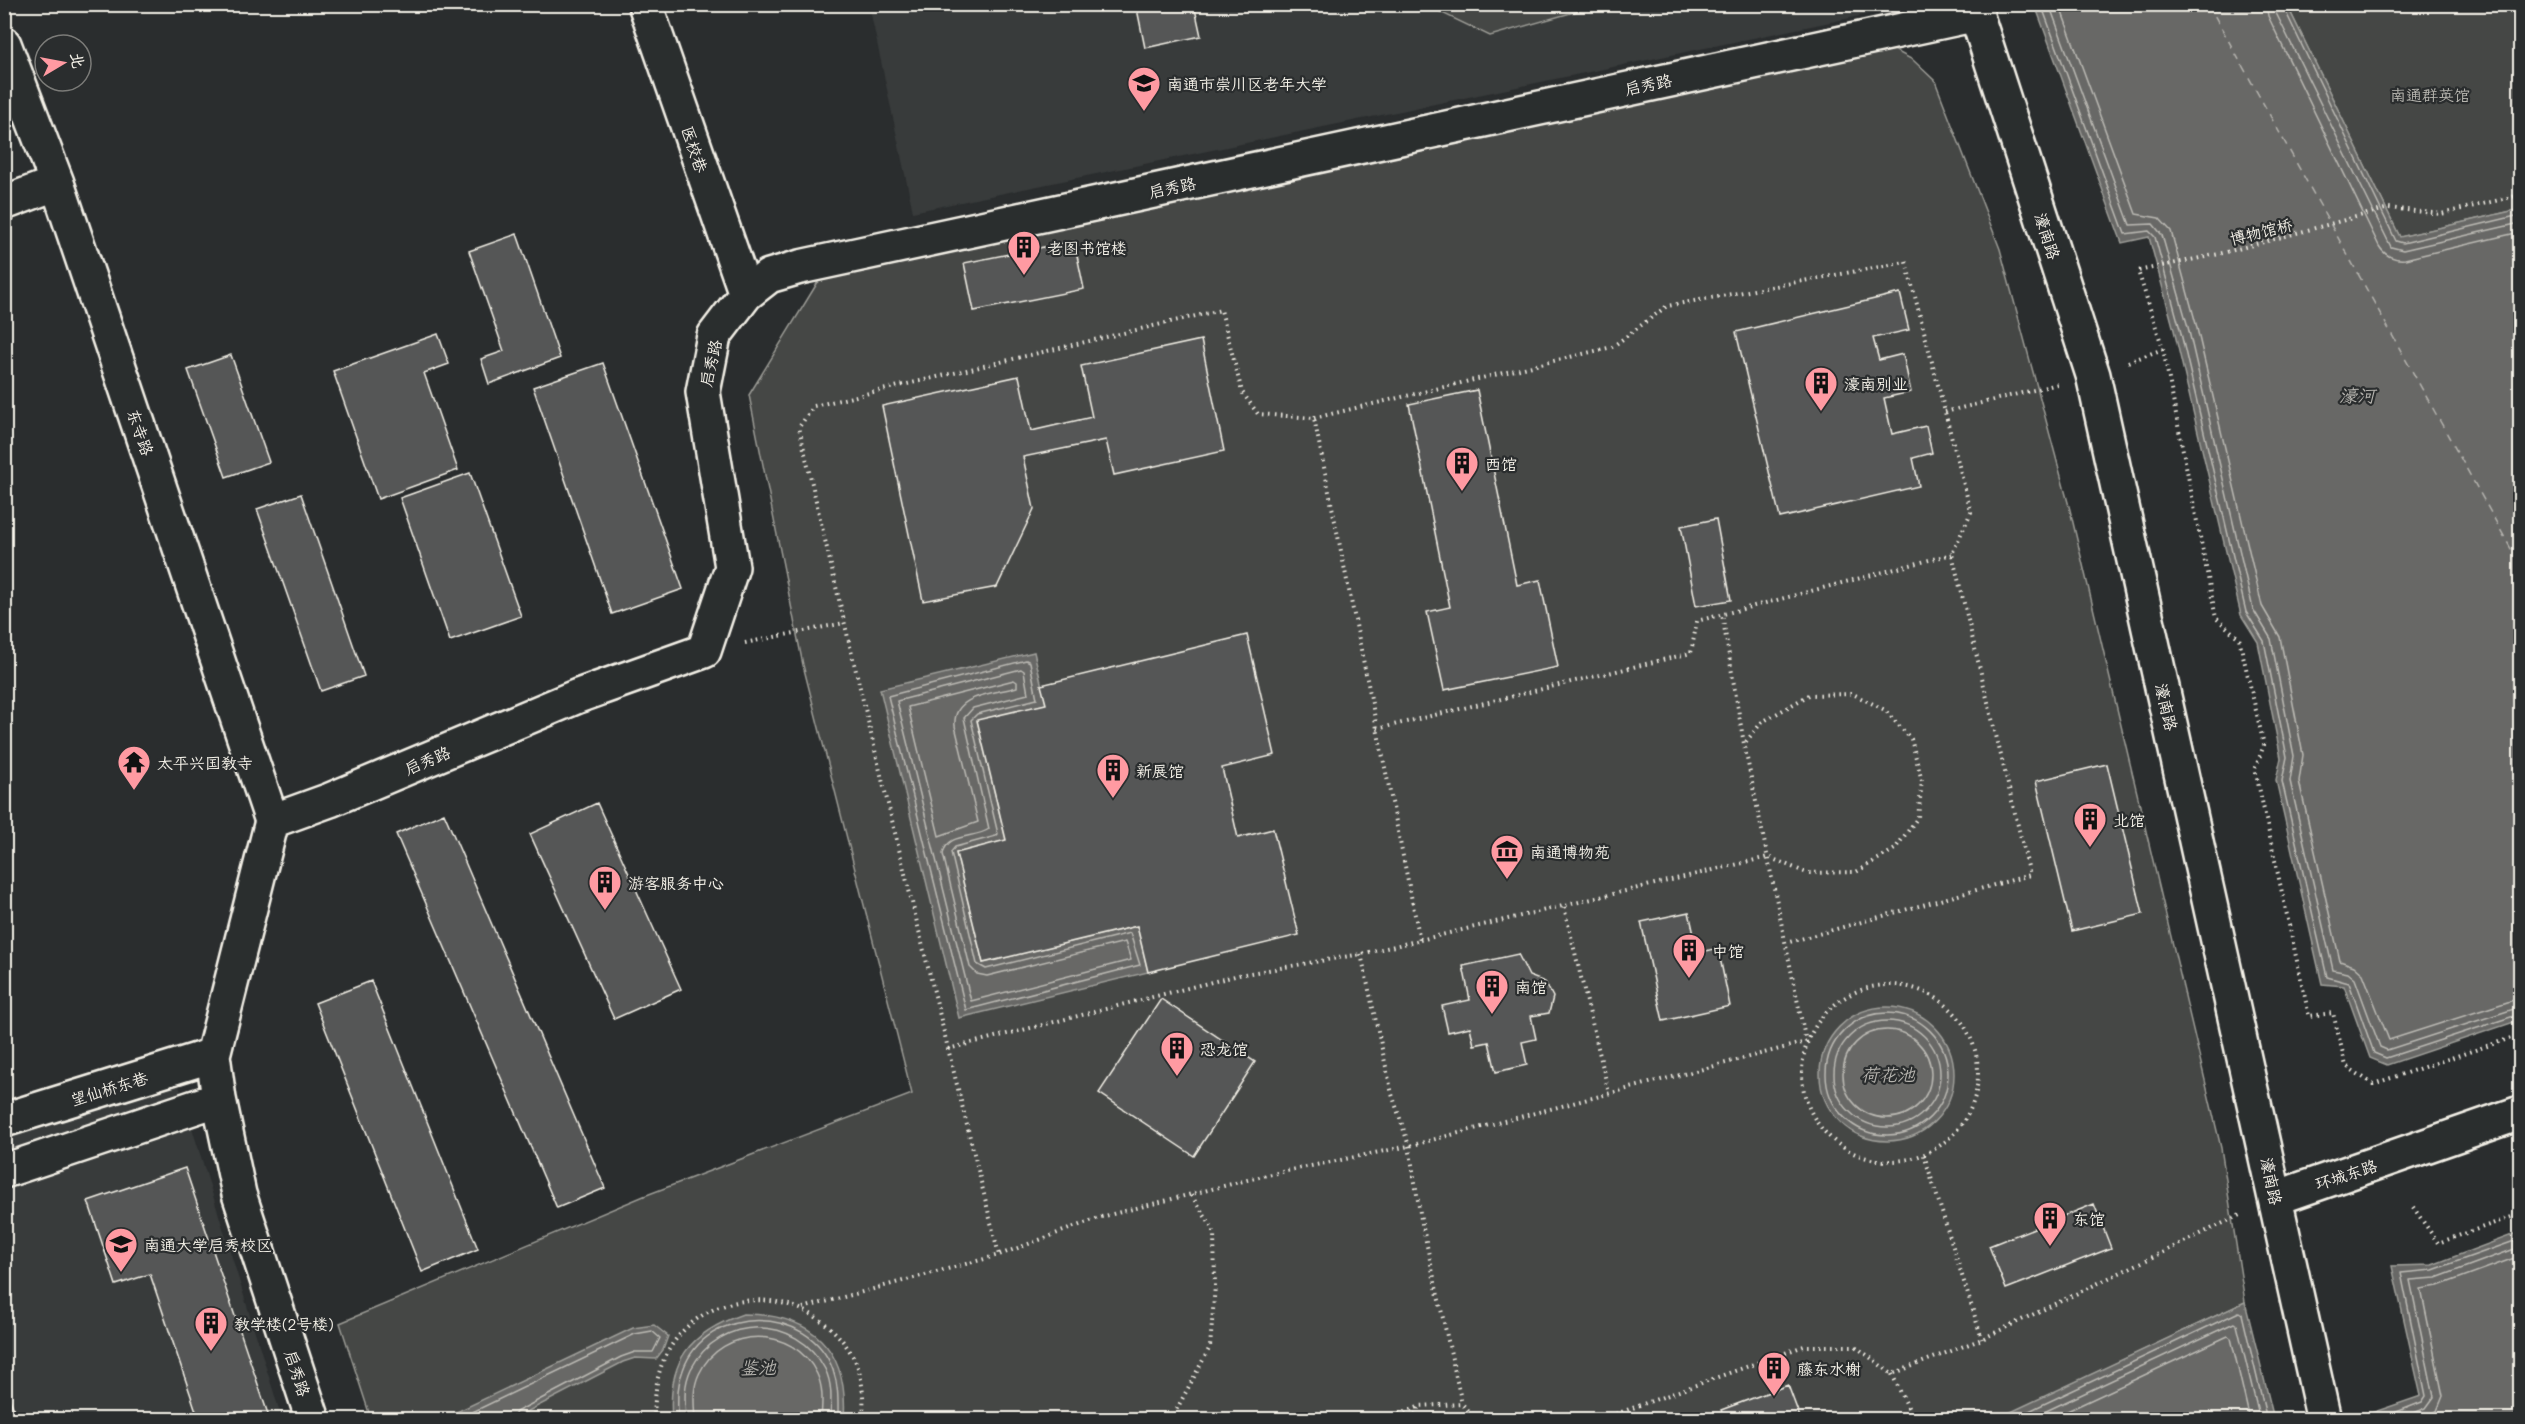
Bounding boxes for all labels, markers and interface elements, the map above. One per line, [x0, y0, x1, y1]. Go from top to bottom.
north arrow [33, 33, 93, 93]
text: 北 [67, 51, 90, 70]
school or university icon: 南通市崇川区老年大学 [1126, 65, 1162, 112]
street label: 启秀路 [1622, 69, 1674, 99]
place label: 南通市崇川区老年大学 [1167, 73, 1327, 94]
park label: 南通群英馆 [2390, 84, 2470, 105]
street label: 医校巷 [677, 123, 713, 175]
street label: 启秀路 [1146, 172, 1198, 202]
street label: 濠南路 [2031, 210, 2065, 262]
street label: 博物馆桥 [2227, 213, 2295, 249]
building icon: 老图书馆楼 [1006, 229, 1042, 276]
place label: 老图书馆楼 [1047, 237, 1127, 258]
street label: 启秀路 [694, 337, 726, 389]
building icon: 濠南别业 [1803, 365, 1839, 412]
place label: 濠南别业 [1844, 373, 1908, 394]
water label: 濠河 [2339, 383, 2378, 407]
street label: 东寺路 [123, 406, 159, 458]
building icon: 西馆 [1444, 445, 1480, 492]
place label: 西馆 [1485, 453, 1517, 474]
street label: 濠南路 [2151, 681, 2183, 733]
street label: 启秀路 [401, 741, 453, 779]
temple icon: 太平兴国教寺 [116, 744, 152, 791]
place label: 太平兴国教寺 [157, 752, 253, 773]
building icon: 新展馆 [1095, 752, 1131, 799]
place label: 新展馆 [1136, 760, 1184, 781]
building icon: 北馆 [2072, 801, 2108, 848]
place label: 北馆 [2113, 809, 2145, 830]
museum icon: 南通博物苑 [1489, 833, 1525, 880]
place label: 南通博物苑 [1530, 841, 1610, 862]
building icon: 游客服务中心 [587, 864, 623, 911]
place label: 游客服务中心 [628, 872, 724, 893]
building icon: 中馆 [1671, 932, 1707, 979]
place label: 中馆 [1712, 940, 1744, 961]
building icon: 南馆 [1474, 968, 1510, 1015]
place label: 南馆 [1515, 976, 1547, 997]
building icon: 恐龙馆 [1159, 1030, 1195, 1077]
place label: 恐龙馆 [1200, 1038, 1248, 1059]
water label: 荷花池 [1861, 1062, 1916, 1086]
street label: 望仙桥东巷 [68, 1066, 150, 1110]
street label: 环城东路 [2312, 1154, 2380, 1194]
street label: 濠南路 [2257, 1155, 2287, 1207]
building icon: 东馆 [2032, 1200, 2068, 1247]
place label: 东馆 [2073, 1208, 2105, 1229]
school or university icon: 南通大学启秀校区 [103, 1226, 139, 1273]
place label: 南通大学启秀校区 [144, 1234, 272, 1255]
building icon: 教学楼(2号楼) [193, 1305, 229, 1352]
place label: 教学楼(2号楼) [234, 1313, 334, 1334]
street label: 启秀路 [281, 1347, 315, 1399]
building icon: 藤东水榭 [1756, 1350, 1792, 1397]
water label: 鉴池 [740, 1355, 777, 1379]
place label: 藤东水榭 [1797, 1358, 1861, 1379]

